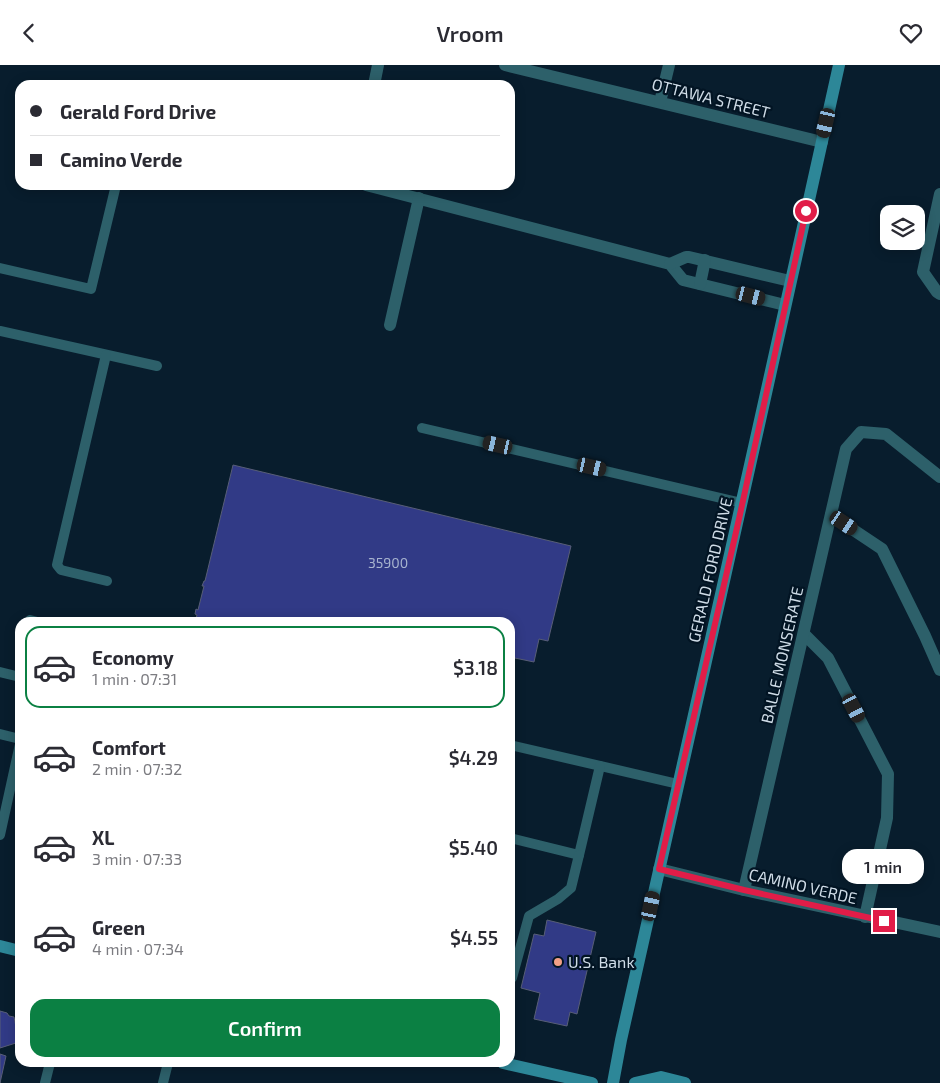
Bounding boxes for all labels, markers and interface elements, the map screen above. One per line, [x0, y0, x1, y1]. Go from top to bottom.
icon: back [15, 19, 43, 47]
icon: heart [897, 19, 925, 47]
text: Vroom [436, 20, 504, 46]
street label: OTTAWA STREET [650, 74, 772, 121]
text: Gerald Ford Drive [60, 100, 216, 123]
car [815, 107, 836, 139]
text: Camino Verde [60, 148, 183, 171]
route start [795, 200, 817, 222]
map controls [880, 205, 925, 250]
button: layers [880, 205, 925, 250]
car [734, 285, 767, 307]
car [481, 434, 514, 456]
car [575, 456, 608, 478]
street label: GERALD FORD DRIVE [684, 496, 735, 644]
car [827, 508, 860, 538]
house number: 35900 [368, 554, 408, 571]
street label: BALLE MONSERATE [757, 585, 807, 725]
icon: car [32, 645, 77, 690]
text: Economy [92, 646, 174, 669]
text: $3.18 [453, 656, 498, 679]
text: 1 min · 07:31 [92, 669, 177, 688]
car [840, 691, 867, 725]
icon: car [32, 735, 77, 780]
text: Comfort [92, 736, 166, 759]
text: $4.29 [449, 746, 498, 769]
text: 2 min · 07:32 [92, 759, 182, 778]
icon: car [32, 825, 77, 870]
text: XL [92, 826, 114, 849]
text: $5.40 [449, 836, 498, 859]
text: 3 min · 07:33 [92, 849, 182, 868]
callout: 1 min [843, 849, 925, 883]
text: 1 min [864, 857, 902, 876]
street label: CAMINO VERDE [747, 864, 859, 907]
car [640, 890, 661, 922]
route end [873, 910, 895, 932]
icon: car [32, 915, 77, 960]
text: Green [92, 916, 145, 939]
text: $4.55 [450, 926, 498, 949]
text: 4 min · 07:34 [92, 939, 184, 958]
place label: U.S. Bank [568, 952, 635, 971]
marker: U.S. Bank [552, 956, 564, 968]
button: Confirm [30, 999, 500, 1057]

